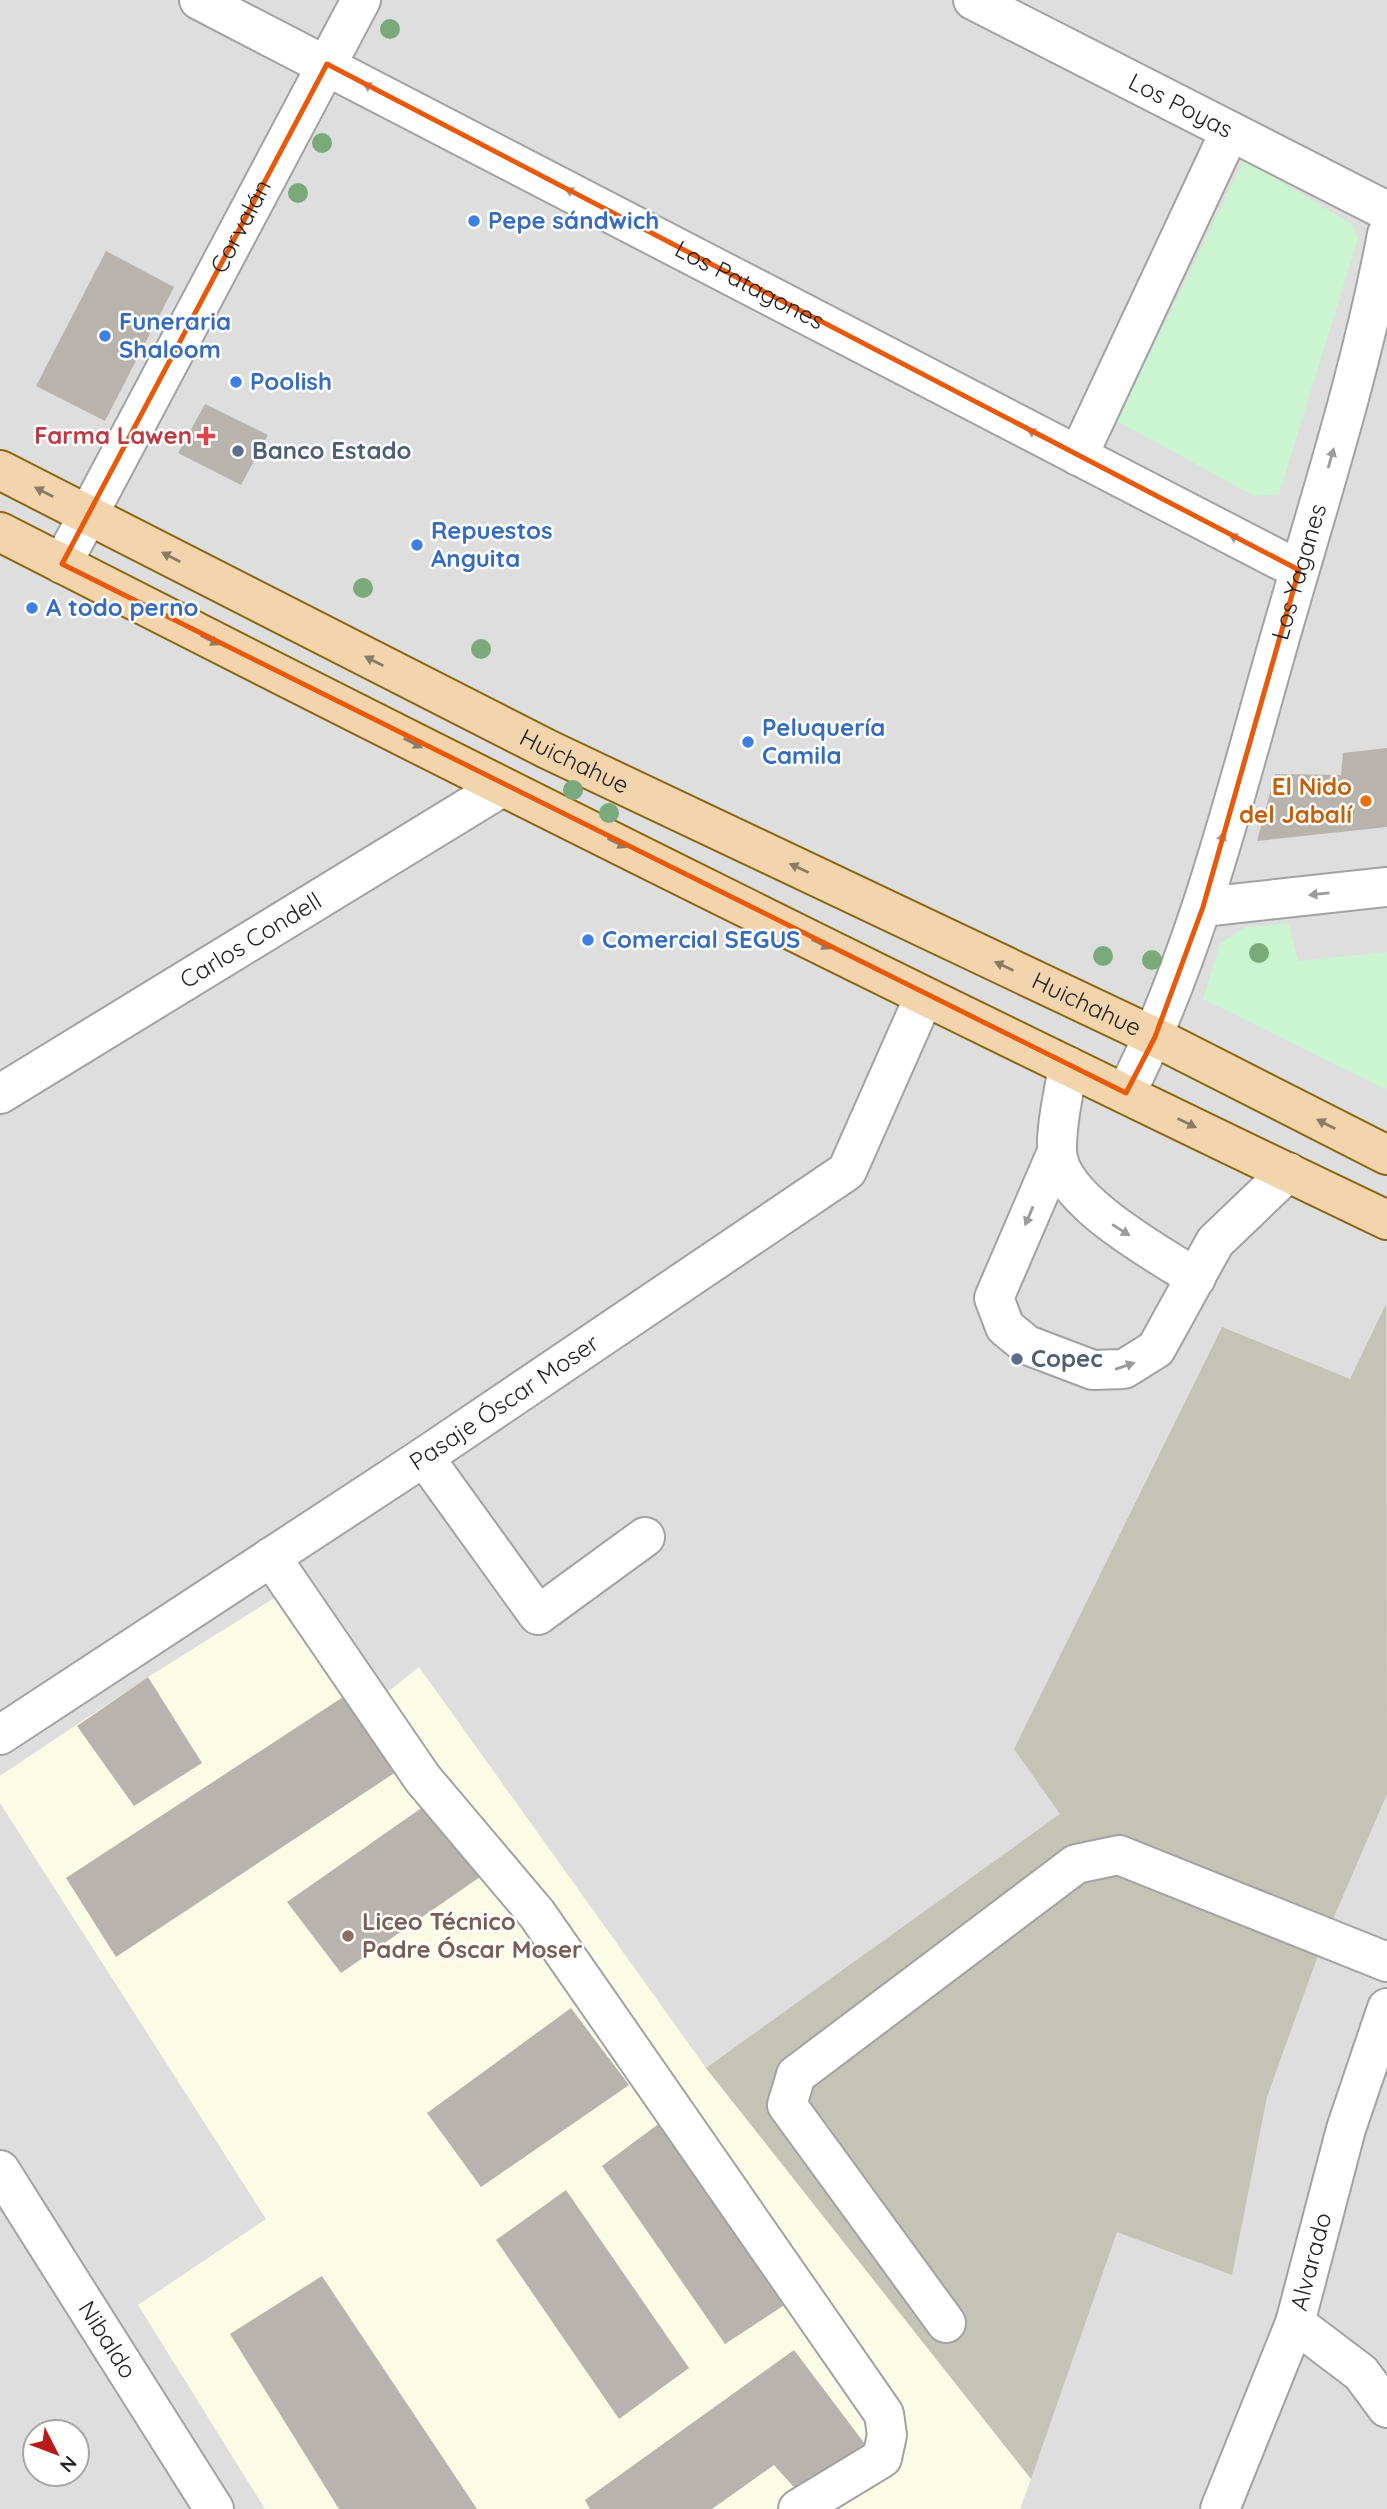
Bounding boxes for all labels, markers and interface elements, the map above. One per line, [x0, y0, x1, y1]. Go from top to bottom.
street label: Los Poyas [1124, 66, 1238, 144]
one-way arrow [362, 82, 382, 93]
street label: Corvalán [203, 174, 277, 278]
one-way arrow [564, 187, 584, 198]
place label: Pepe sándwich [488, 205, 659, 235]
marker: Pepe sándwich [466, 213, 482, 229]
street label: Los Patagones [670, 233, 830, 335]
place label: Funeraria Shaloom [119, 306, 231, 364]
marker: Funeraria Shaloom [97, 328, 113, 344]
place label: Poolish [250, 366, 332, 396]
marker: Poolish [228, 374, 244, 390]
place label: Farma Lawen [34, 420, 192, 450]
marker: Farma Lawen [198, 428, 214, 444]
one-way arrow [1026, 428, 1046, 440]
place label: Banco Estado [252, 435, 412, 465]
marker: Banco Estado [230, 443, 246, 459]
one-way arrow [1326, 447, 1336, 468]
one-way arrow [34, 487, 54, 498]
street label: Los Yaganes [1264, 500, 1332, 643]
place label: Repuestos Anguita [431, 515, 553, 573]
one-way arrow [1228, 533, 1248, 544]
marker: Repuestos Anguita [409, 537, 425, 553]
one-way arrow [161, 552, 181, 564]
place label: A todo perno [46, 592, 198, 622]
marker: A todo perno [24, 600, 40, 616]
one-way arrow [200, 635, 220, 646]
one-way arrow [364, 655, 384, 666]
place label: Peluquería Camila [762, 712, 885, 770]
street label: Huichahue [515, 722, 634, 800]
marker: Peluquería Camila [740, 734, 756, 750]
one-way arrow [403, 737, 423, 748]
place label: El Nido del Jabalí [1239, 771, 1353, 829]
marker: El Nido del Jabalí [1358, 793, 1374, 809]
one-way arrow [1217, 831, 1227, 852]
one-way arrow [607, 838, 627, 849]
one-way arrow [789, 862, 809, 874]
street label: Carlos Condell [174, 885, 327, 994]
one-way arrow [1308, 889, 1330, 900]
place label: Comercial SEGUS [602, 924, 800, 954]
marker: Comercial SEGUS [580, 932, 596, 948]
one-way arrow [811, 939, 831, 950]
one-way arrow [994, 960, 1014, 971]
street label: Huichahue [1027, 965, 1146, 1042]
one-way arrow [1177, 1117, 1197, 1129]
one-way arrow [1316, 1118, 1336, 1130]
one-way arrow [1024, 1206, 1035, 1227]
one-way arrow [1111, 1224, 1130, 1237]
street label: Pasaje Óscar Moser [403, 1327, 604, 1476]
place label: Copec [1031, 1343, 1103, 1373]
marker: Copec [1009, 1351, 1025, 1367]
one-way arrow [1115, 1360, 1136, 1371]
place label: Liceo Técnico Padre Óscar Moser [362, 1906, 583, 1964]
marker: Liceo Técnico Padre Óscar Moser [340, 1928, 356, 1944]
street label: Alvarado [1283, 2209, 1337, 2314]
street label: Nibaldo [72, 2295, 144, 2384]
north arrow [21, 2418, 91, 2488]
text: N [55, 2451, 82, 2478]

